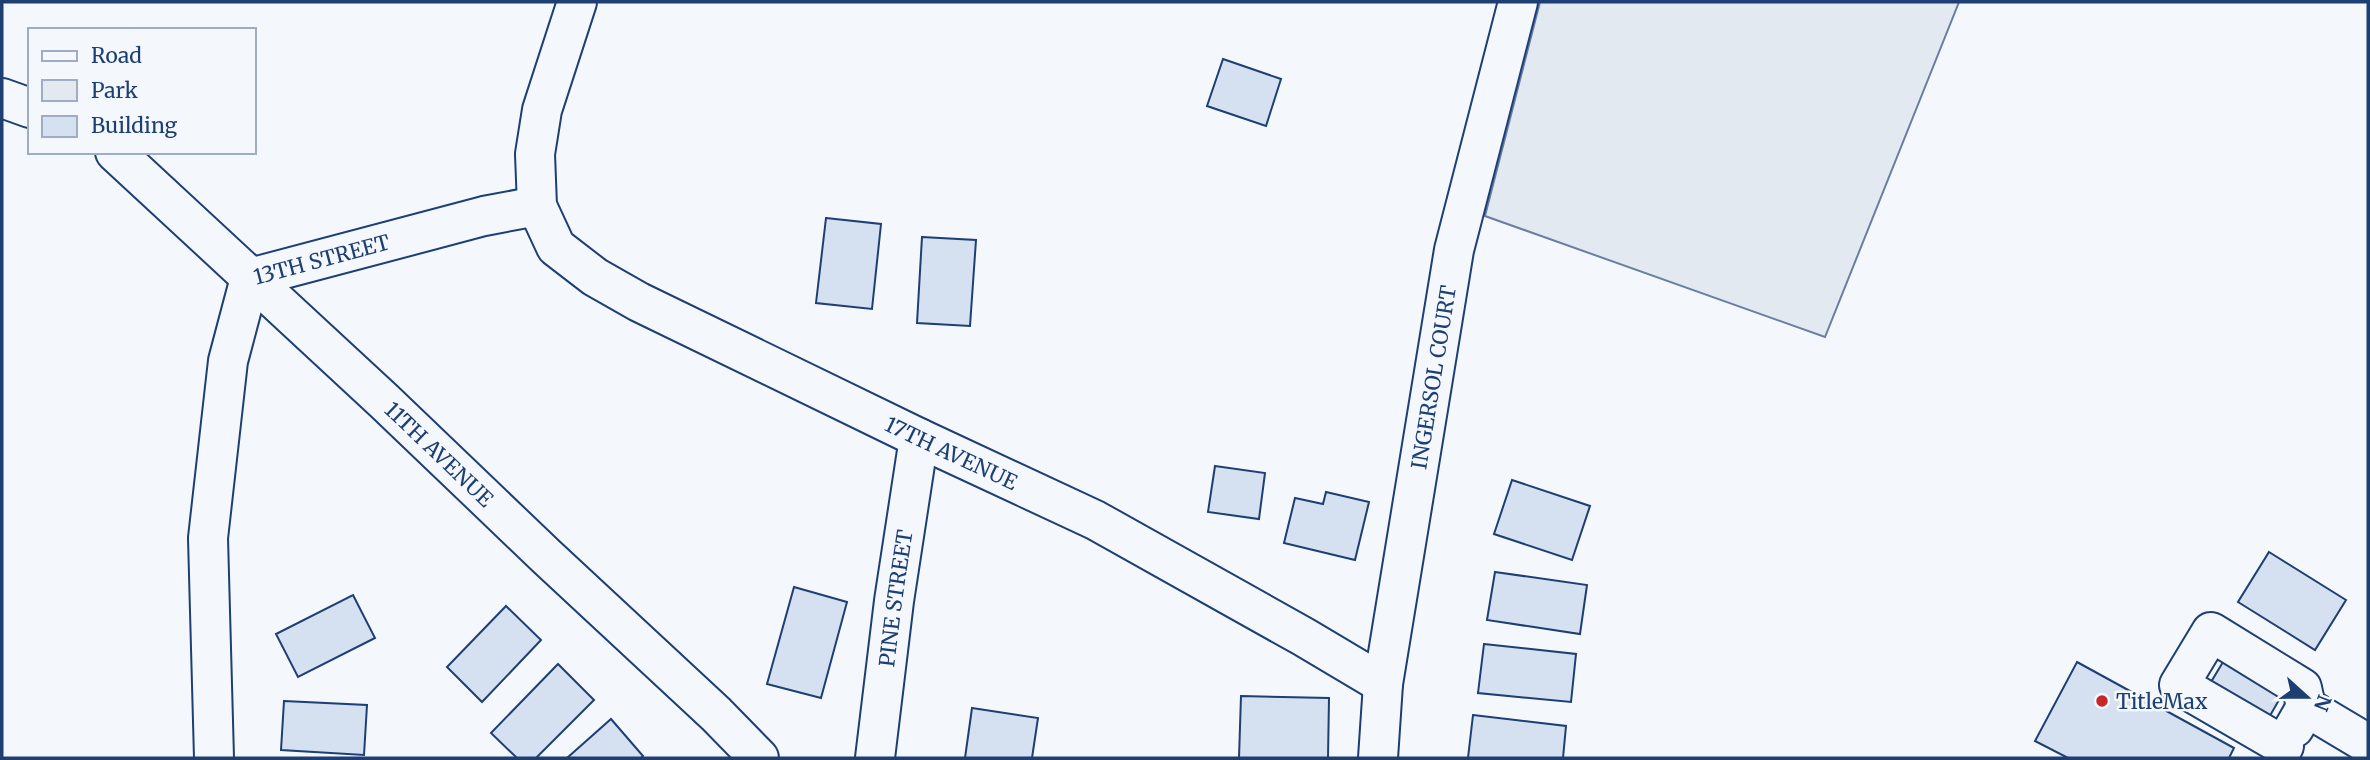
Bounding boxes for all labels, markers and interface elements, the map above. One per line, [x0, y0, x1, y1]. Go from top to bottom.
legend [28, 28, 256, 154]
text: Road [91, 42, 142, 69]
text: Park [91, 77, 138, 104]
text: Building [91, 112, 178, 139]
street label: 13TH STREET [250, 228, 393, 290]
street label: INGERSOL COURT [1405, 283, 1462, 471]
street label: 11TH AVENUE [379, 396, 500, 513]
street label: 17TH AVENUE [881, 410, 1023, 496]
street label: PINE STREET [873, 527, 918, 668]
north arrow [2272, 662, 2342, 732]
place label: TitleMax [2116, 688, 2208, 715]
text: N [2309, 692, 2337, 714]
marker: TitleMax [2094, 693, 2110, 709]

